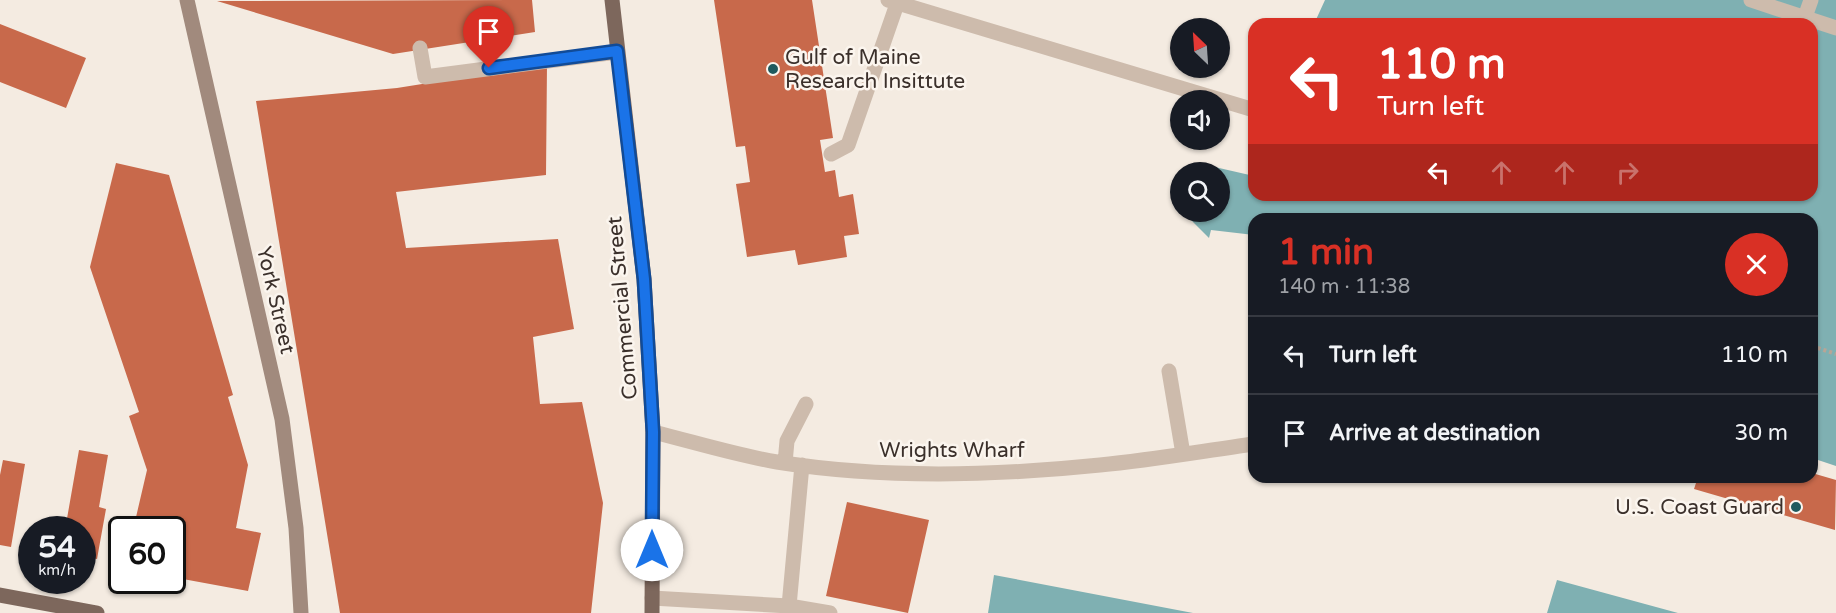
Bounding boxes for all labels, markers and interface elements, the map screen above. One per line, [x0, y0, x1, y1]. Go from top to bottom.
pin [463, 6, 514, 68]
icon: arrive [472, 15, 505, 48]
north arrow [1170, 18, 1230, 78]
map controls [1170, 18, 1230, 222]
text: 110 m [1377, 39, 1506, 90]
icon: left [1278, 42, 1356, 120]
place label: Gulf of Maine Research Insittute [785, 45, 965, 94]
marker: Gulf of Maine Research Insittute [766, 62, 780, 76]
button: sound [1170, 90, 1230, 150]
text: Turn left [1377, 90, 1484, 123]
icon: left [1422, 156, 1455, 189]
icon: ahead [1485, 156, 1518, 189]
icon: ahead [1548, 156, 1581, 189]
icon: right [1611, 156, 1644, 189]
button: search [1170, 162, 1230, 222]
street label: Commercial Street [602, 215, 643, 401]
text: 1 min [1278, 231, 1374, 274]
button: close [1725, 233, 1788, 296]
street label: York Street [251, 244, 300, 356]
text: 140 m · 11:38 [1278, 275, 1410, 299]
icon: left [1278, 339, 1311, 372]
text: Turn left [1329, 342, 1417, 368]
text: 110 m [1721, 342, 1788, 368]
icon: arrive [1278, 417, 1311, 450]
text: Arrive at destination [1329, 420, 1540, 446]
text: 30 m [1734, 420, 1788, 446]
street label: Wrights Wharf [879, 438, 1025, 463]
place label: U.S. Coast Guard [1615, 495, 1784, 520]
marker: U.S. Coast Guard [1789, 500, 1803, 514]
speed limit sign: 60 [108, 516, 186, 594]
position arrow [620, 518, 684, 582]
text: 54 [38, 529, 76, 566]
text: km/h [38, 561, 76, 579]

